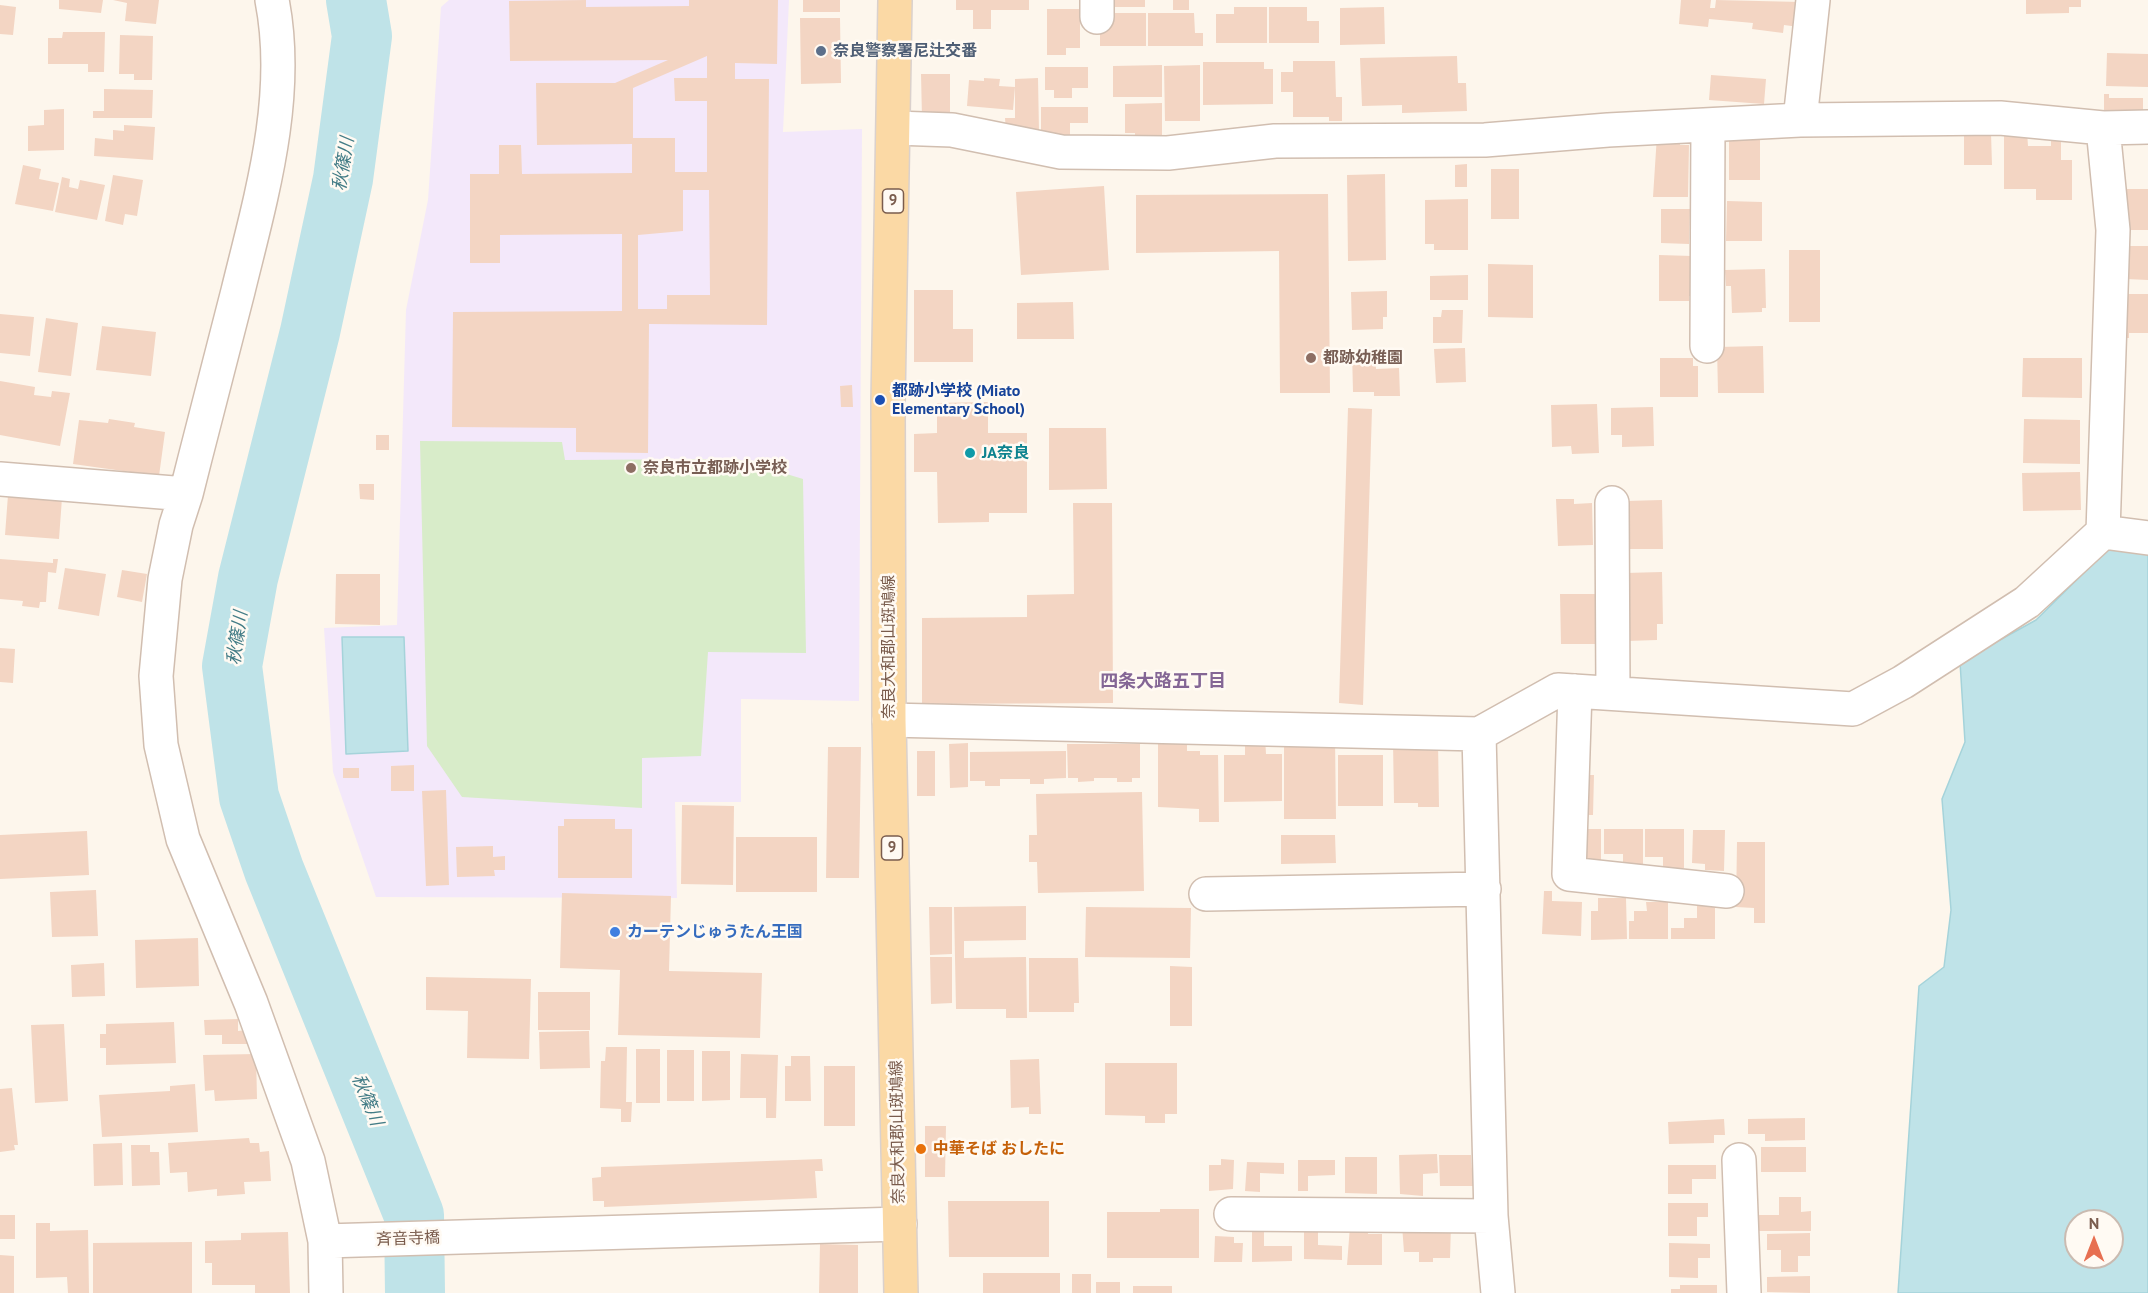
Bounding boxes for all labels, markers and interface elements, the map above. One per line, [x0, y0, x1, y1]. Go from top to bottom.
place label: 奈良警察署尼辻交番 [833, 41, 977, 61]
marker: 奈良警察署尼辻交番 [814, 44, 828, 58]
water label: 秋篠川 [329, 136, 359, 192]
road number: 9 [882, 189, 904, 213]
place label: 都跡幼稚園 [1323, 348, 1403, 368]
marker: 都跡幼稚園 [1304, 351, 1318, 365]
place label: 都跡小学校 (Miato Elementary School) [892, 381, 1025, 419]
marker: 都跡小学校 (Miato Elementary School) [873, 393, 887, 407]
place label: JA奈良 [982, 443, 1029, 463]
marker: JA奈良 [963, 446, 977, 460]
place label: 奈良市立都跡小学校 [643, 458, 787, 478]
marker: 奈良市立都跡小学校 [624, 461, 638, 475]
street label: 奈良大和郡山斑鳩線 [879, 575, 899, 719]
water label: 秋篠川 [224, 610, 252, 666]
district label: 四条大路五丁目 [1100, 671, 1226, 693]
road number: 9 [882, 836, 902, 860]
place label: カーテンじゅうたん王国 [627, 922, 803, 942]
marker: カーテンじゅうたん王国 [608, 925, 622, 939]
street label: 奈良大和郡山斑鳩線 [887, 1060, 909, 1204]
water label: 秋篠川 [347, 1071, 387, 1129]
place label: 中華そば おしたに [933, 1139, 1065, 1159]
marker: 中華そば おしたに [914, 1142, 928, 1156]
north arrow [2064, 1209, 2124, 1269]
text: N [2089, 1213, 2099, 1233]
street label: 斉音寺橋 [376, 1228, 440, 1250]

